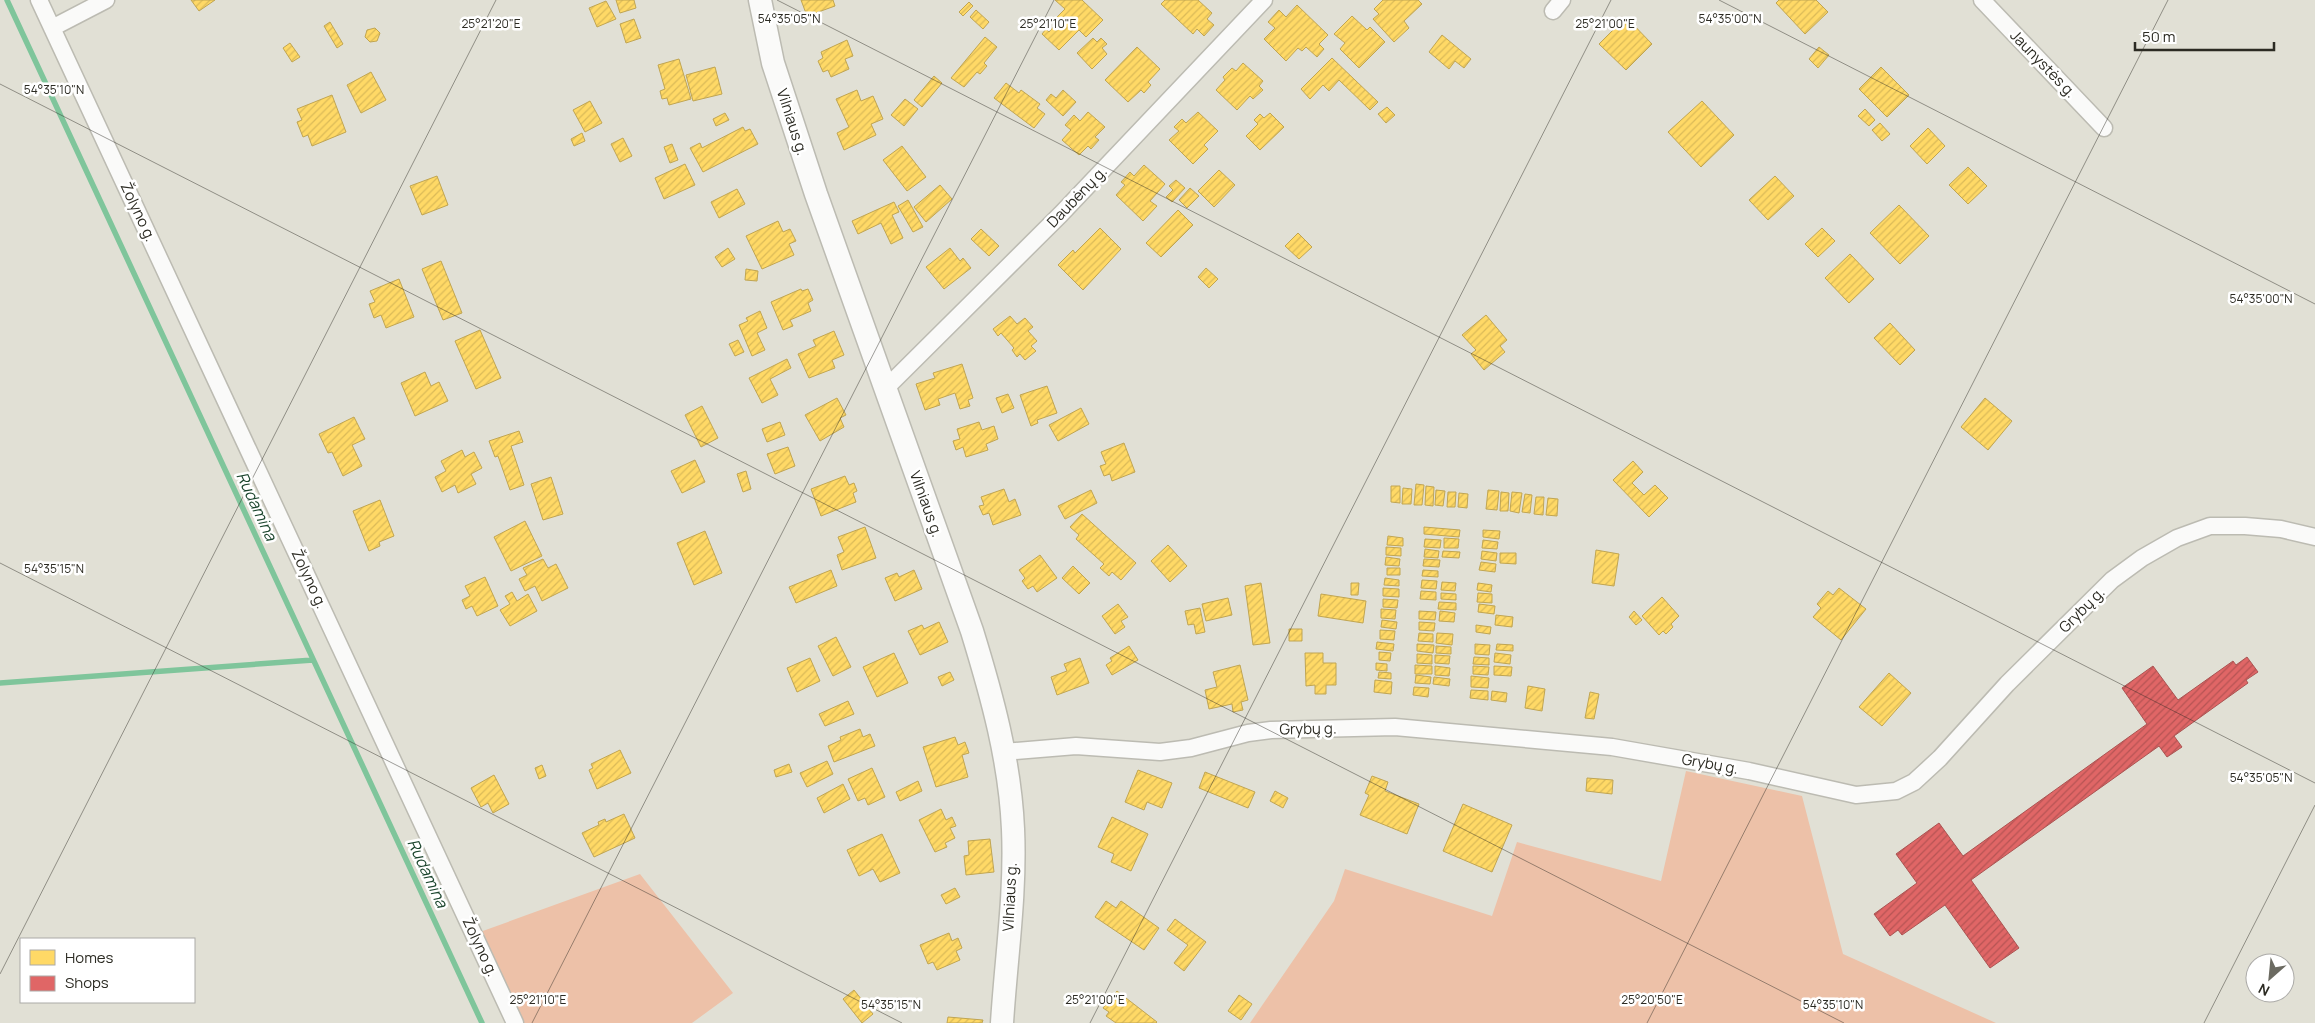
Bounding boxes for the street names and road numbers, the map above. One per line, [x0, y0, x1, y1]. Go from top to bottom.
street label: Jaunystės g. [2006, 25, 2081, 102]
street label: Vilniaus g. [772, 86, 813, 158]
street label: Daubėnų g. [1042, 161, 1111, 232]
street label: Žolyno g. [116, 179, 161, 245]
street label: Vilniaus g. [905, 468, 948, 540]
street label: Žolyno g. [287, 546, 332, 612]
street label: Grybų g. [2054, 582, 2109, 637]
street label: Grybų g. [1279, 718, 1337, 739]
street label: Grybų g. [1680, 748, 1740, 779]
street label: Vilniaus g. [997, 862, 1022, 932]
street label: Žolyno g. [458, 914, 503, 980]

